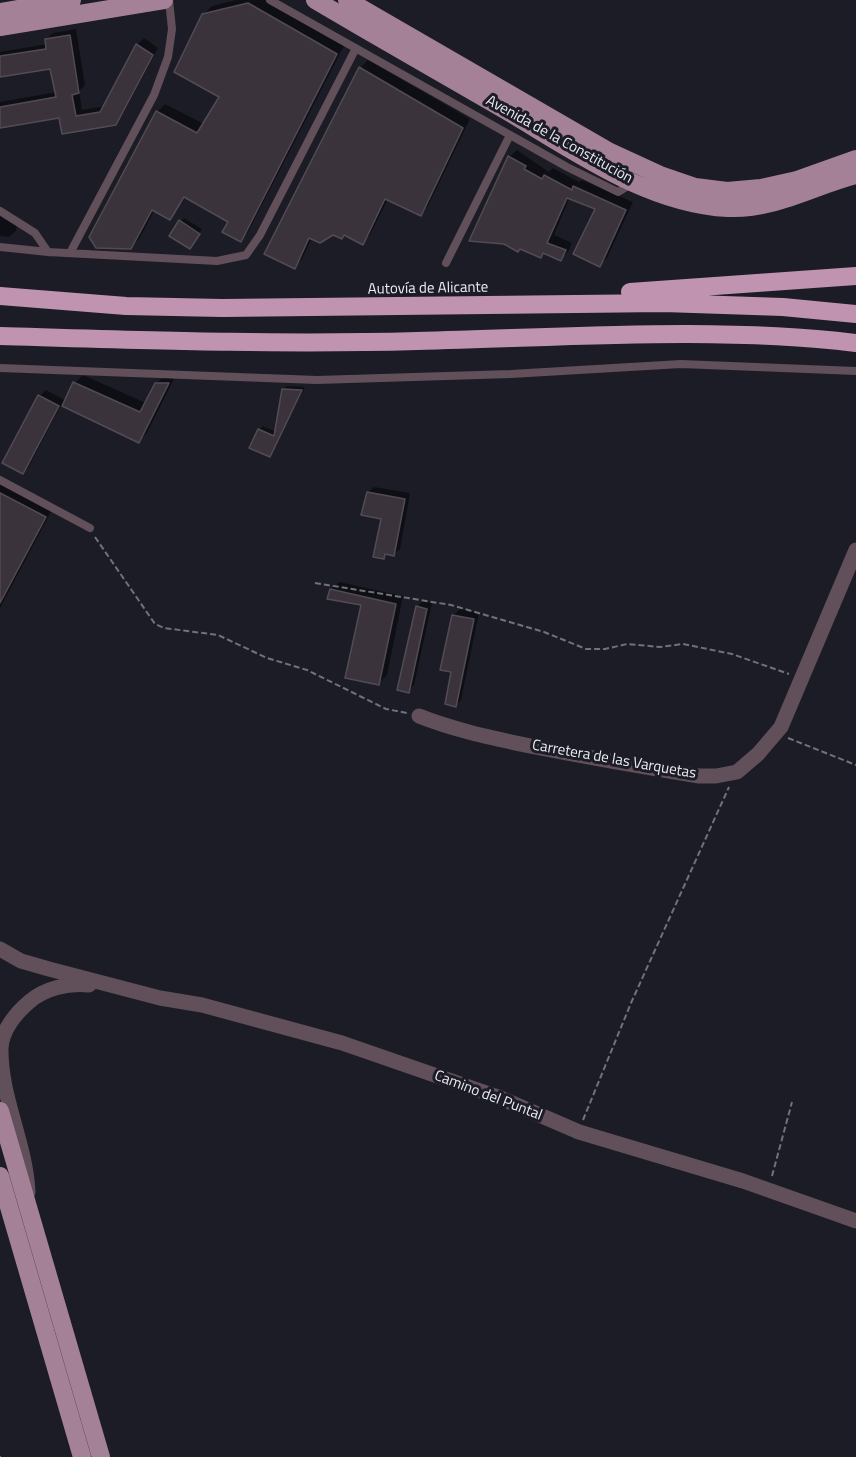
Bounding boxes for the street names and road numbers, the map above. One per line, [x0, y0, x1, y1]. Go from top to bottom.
street label: Avenida de la Constitución [482, 92, 636, 188]
street label: Autovía de Alicante [368, 279, 488, 299]
street label: Carretera de las Varquetas [531, 737, 697, 783]
street label: Camino del Puntal [431, 1067, 545, 1125]

